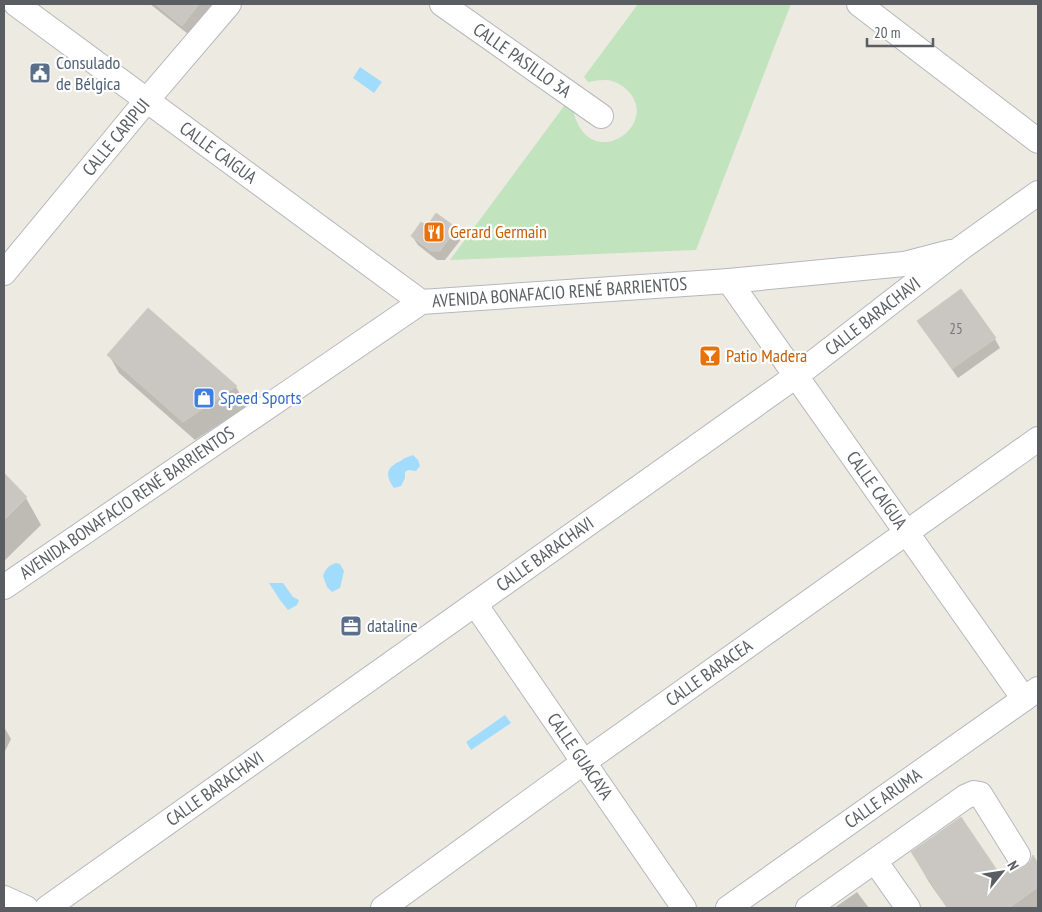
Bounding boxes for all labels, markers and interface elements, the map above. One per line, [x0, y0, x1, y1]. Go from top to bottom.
scale bar [867, 15, 933, 47]
street label: CALLE PASILLO 3A [469, 18, 576, 103]
text: 20 m [874, 23, 900, 42]
place label: Consulado de Bélgica [56, 51, 121, 95]
public building icon: Consulado de Bélgica [28, 61, 52, 85]
street label: CALLE CARIPUI [77, 94, 154, 180]
street label: CALLE CAIGUA [175, 116, 262, 189]
restaurant icon: Gerard Germain [422, 220, 446, 244]
place label: Gerard Germain [450, 220, 547, 243]
street label: AVENIDA BONAFACIO RENÉ BARRIENTOS [431, 272, 688, 312]
street label: CALLE BARACHAVI [820, 272, 925, 360]
house number: 25 [949, 319, 963, 338]
bar icon: Patio Madera [698, 344, 722, 368]
place label: Patio Madera [726, 344, 807, 367]
shop icon: Speed Sports [192, 386, 216, 410]
place label: Speed Sports [220, 386, 302, 409]
street label: AVENIDA BONAFACIO RENÉ BARRIENTOS [15, 421, 239, 584]
street label: CALLE CAIGUA [842, 446, 913, 534]
street label: CALLE BARACHAVI [492, 511, 598, 596]
office icon: dataline [339, 614, 363, 638]
place label: dataline [367, 614, 418, 637]
street label: CALLE BARACEA [661, 634, 757, 711]
street label: CALLE GUACAYA [542, 708, 618, 804]
street label: CALLE BARACHAVI [161, 746, 268, 831]
street label: CALLE ARUMA [840, 763, 926, 833]
north arrow [977, 847, 1027, 897]
text: N [1004, 858, 1023, 873]

